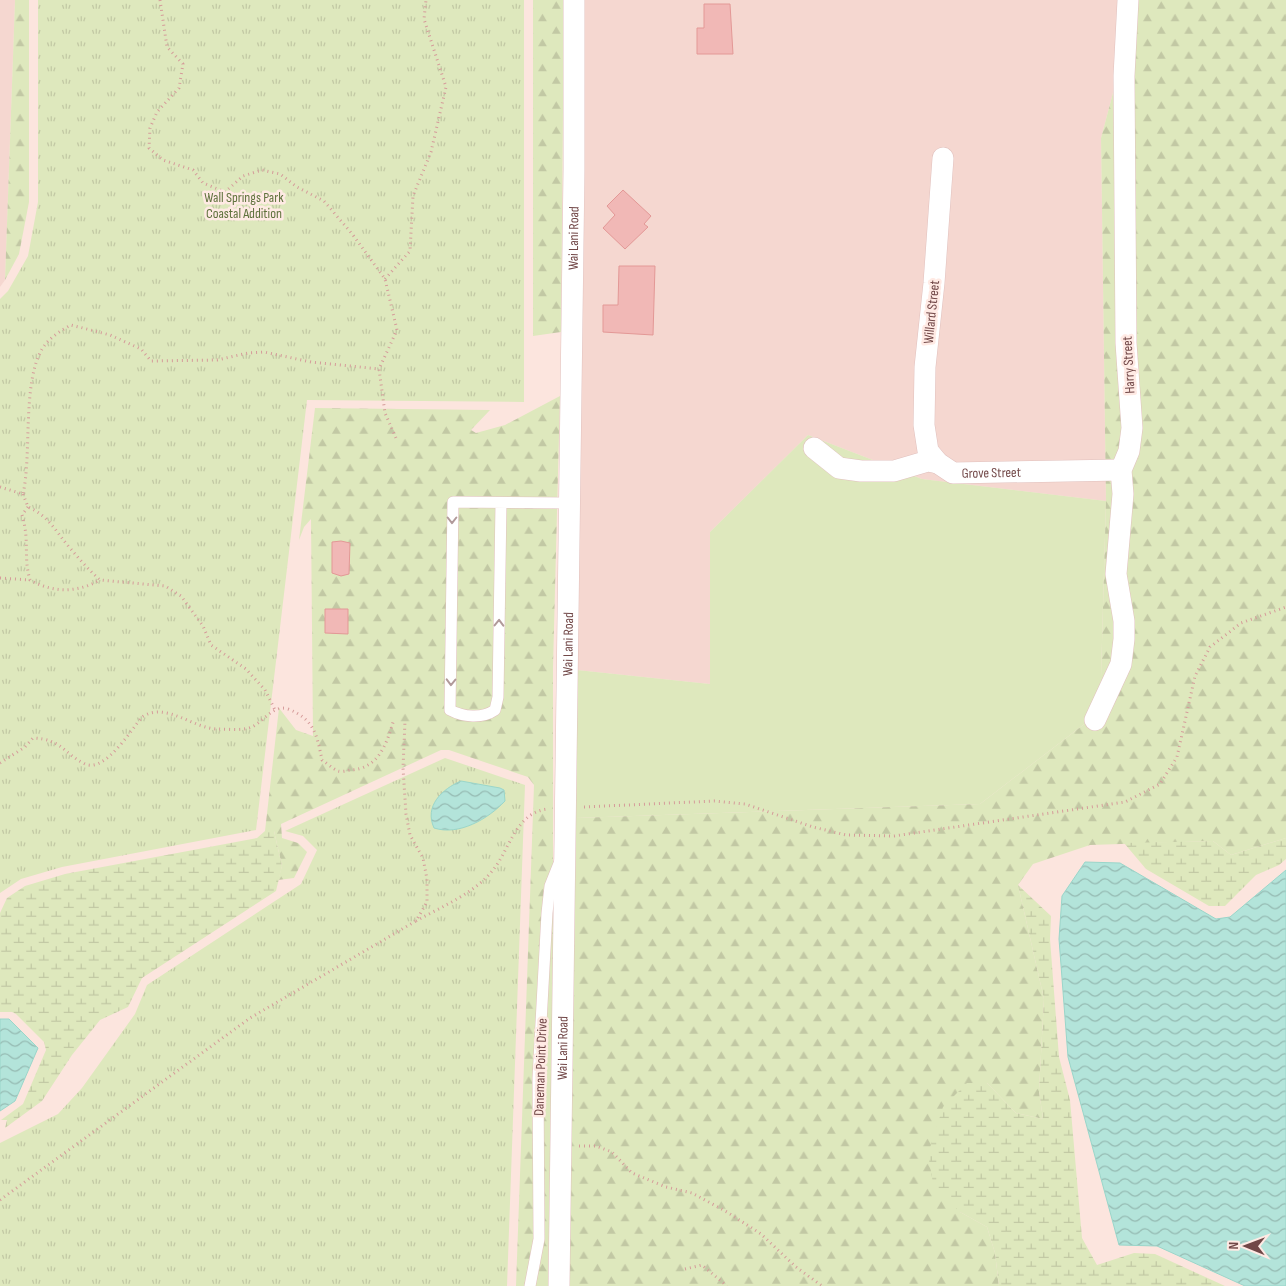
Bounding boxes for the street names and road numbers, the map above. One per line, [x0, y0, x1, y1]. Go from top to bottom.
street label: Wai Lani Road [565, 206, 583, 270]
street label: Willard Street [920, 279, 943, 345]
street label: Harry Street [1118, 336, 1139, 394]
street label: Grove Street [961, 464, 1021, 482]
street label: Wai Lani Road [559, 612, 577, 676]
street label: Wai Lani Road [554, 1016, 572, 1080]
street label: Daneman Point Drive [530, 1018, 551, 1116]

